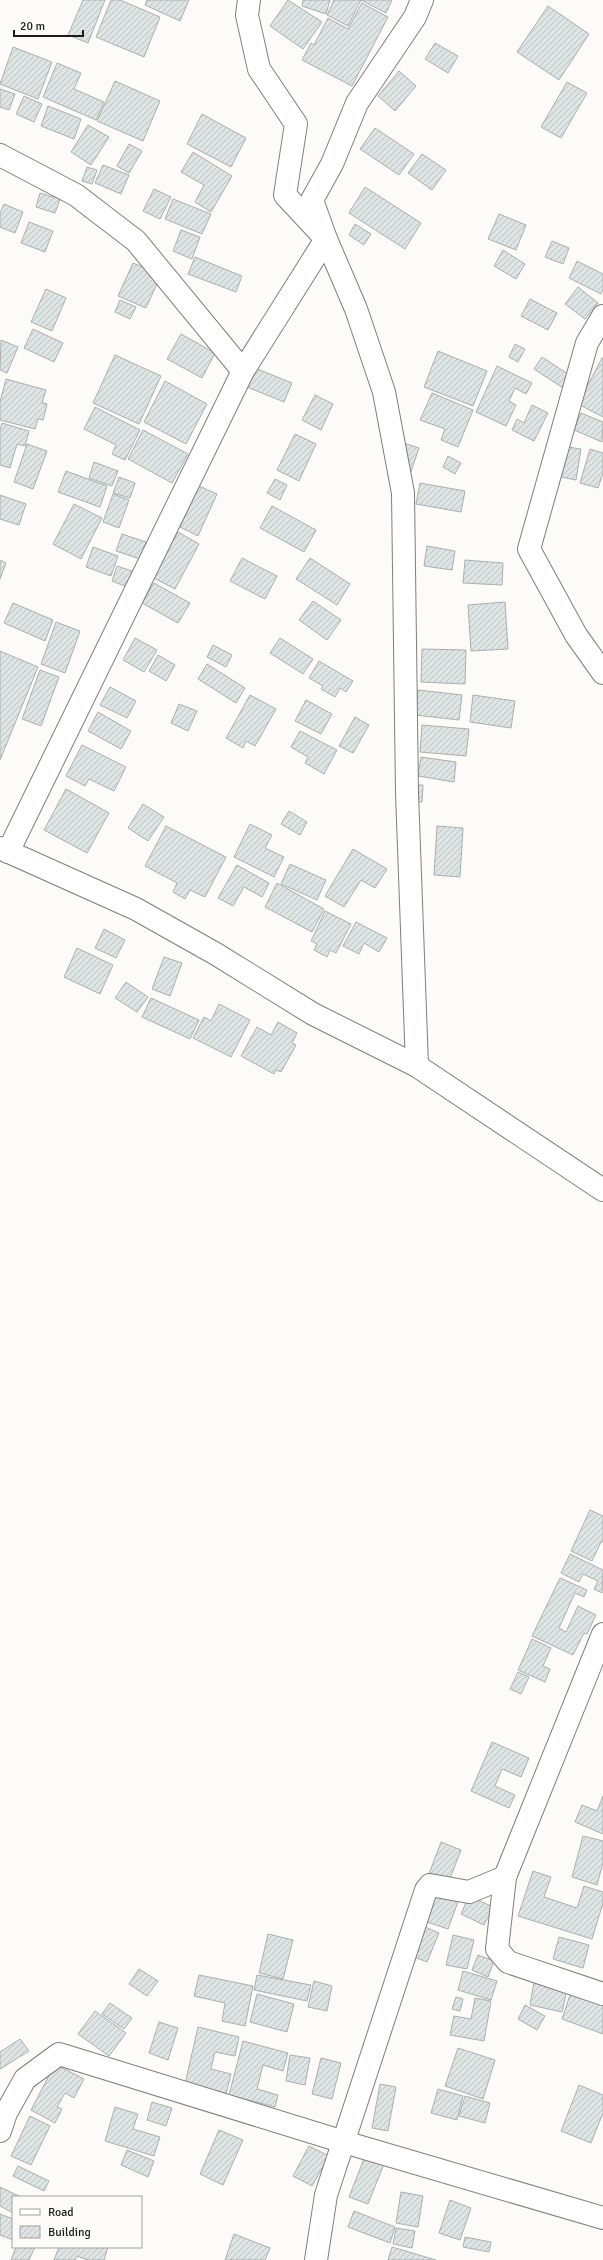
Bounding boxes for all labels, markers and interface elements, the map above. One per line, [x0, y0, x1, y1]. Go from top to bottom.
scale bar [14, 12, 83, 38]
text: 20 m [20, 19, 45, 34]
legend [12, 2196, 142, 2248]
text: Road [48, 2205, 74, 2220]
text: Building [48, 2225, 91, 2240]

